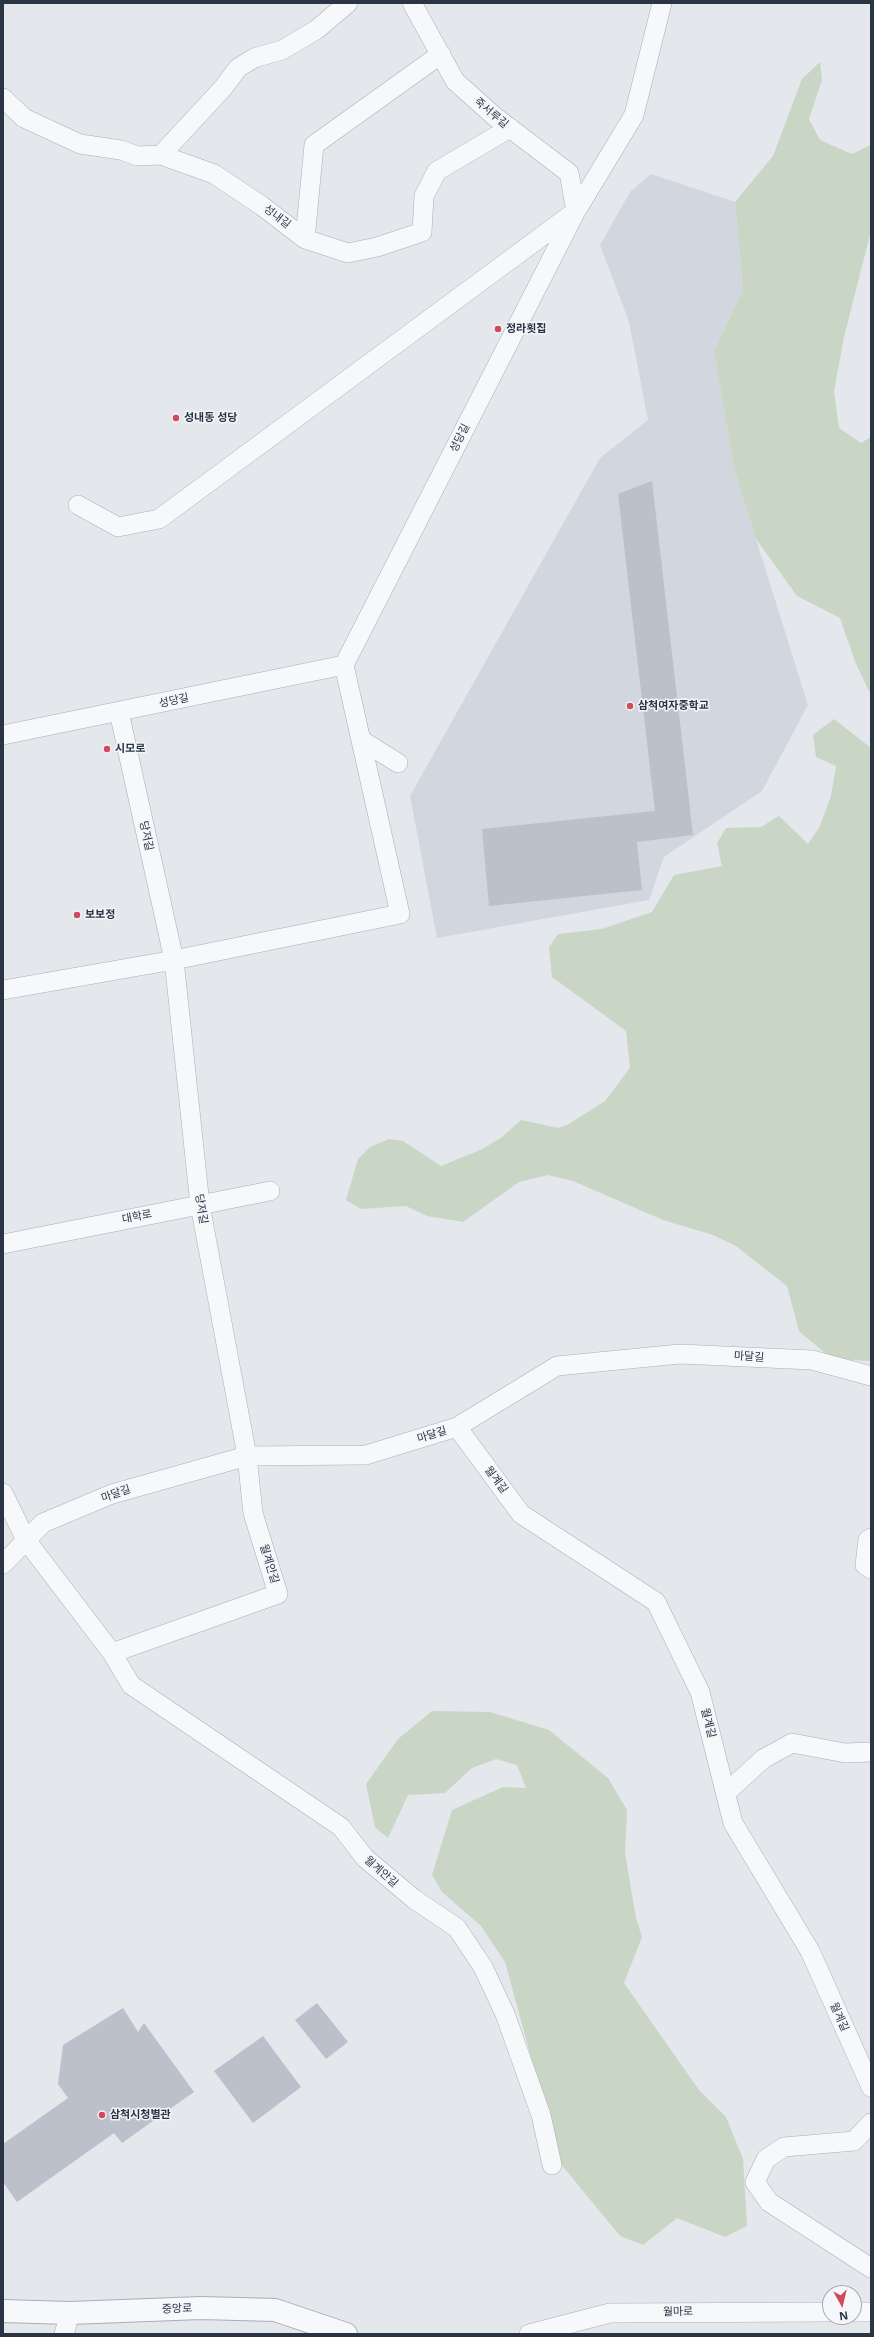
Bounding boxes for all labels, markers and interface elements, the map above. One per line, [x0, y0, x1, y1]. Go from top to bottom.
street label: 죽서루길 [471, 95, 511, 131]
street label: 성내길 [261, 203, 293, 231]
place label: 정라횟집 [506, 322, 546, 336]
marker: 정라횟집 [493, 324, 503, 334]
place label: 성내동 성당 [184, 411, 237, 425]
marker: 성내동 성당 [171, 413, 181, 423]
street label: 성당길 [447, 421, 473, 455]
street label: 성당길 [158, 691, 190, 711]
place label: 삼척여자중학교 [638, 699, 709, 713]
marker: 삼척여자중학교 [625, 701, 635, 711]
place label: 시모로 [115, 742, 145, 756]
marker: 시모로 [102, 744, 112, 754]
street label: 당저길 [136, 820, 156, 852]
place label: 보보정 [85, 908, 115, 922]
marker: 보보정 [72, 910, 82, 920]
street label: 당저길 [192, 1193, 210, 1225]
street label: 대학로 [121, 1208, 153, 1226]
street label: 마달길 [733, 1350, 765, 1364]
street label: 마달길 [416, 1424, 448, 1446]
street label: 월계길 [482, 1464, 510, 1496]
street label: 마달길 [99, 1483, 133, 1505]
street label: 월계안길 [257, 1543, 281, 1585]
street label: 월계길 [698, 1707, 718, 1739]
street label: 월계안길 [361, 1854, 401, 1890]
street label: 월계길 [827, 2000, 851, 2034]
place label: 삼척시청별관 [110, 2108, 171, 2122]
marker: 삼척시청별관 [97, 2110, 107, 2120]
north arrow [822, 2285, 862, 2325]
street label: 중앙로 [162, 2302, 192, 2316]
street label: 월마로 [663, 2305, 693, 2319]
text: N [838, 2308, 849, 2324]

